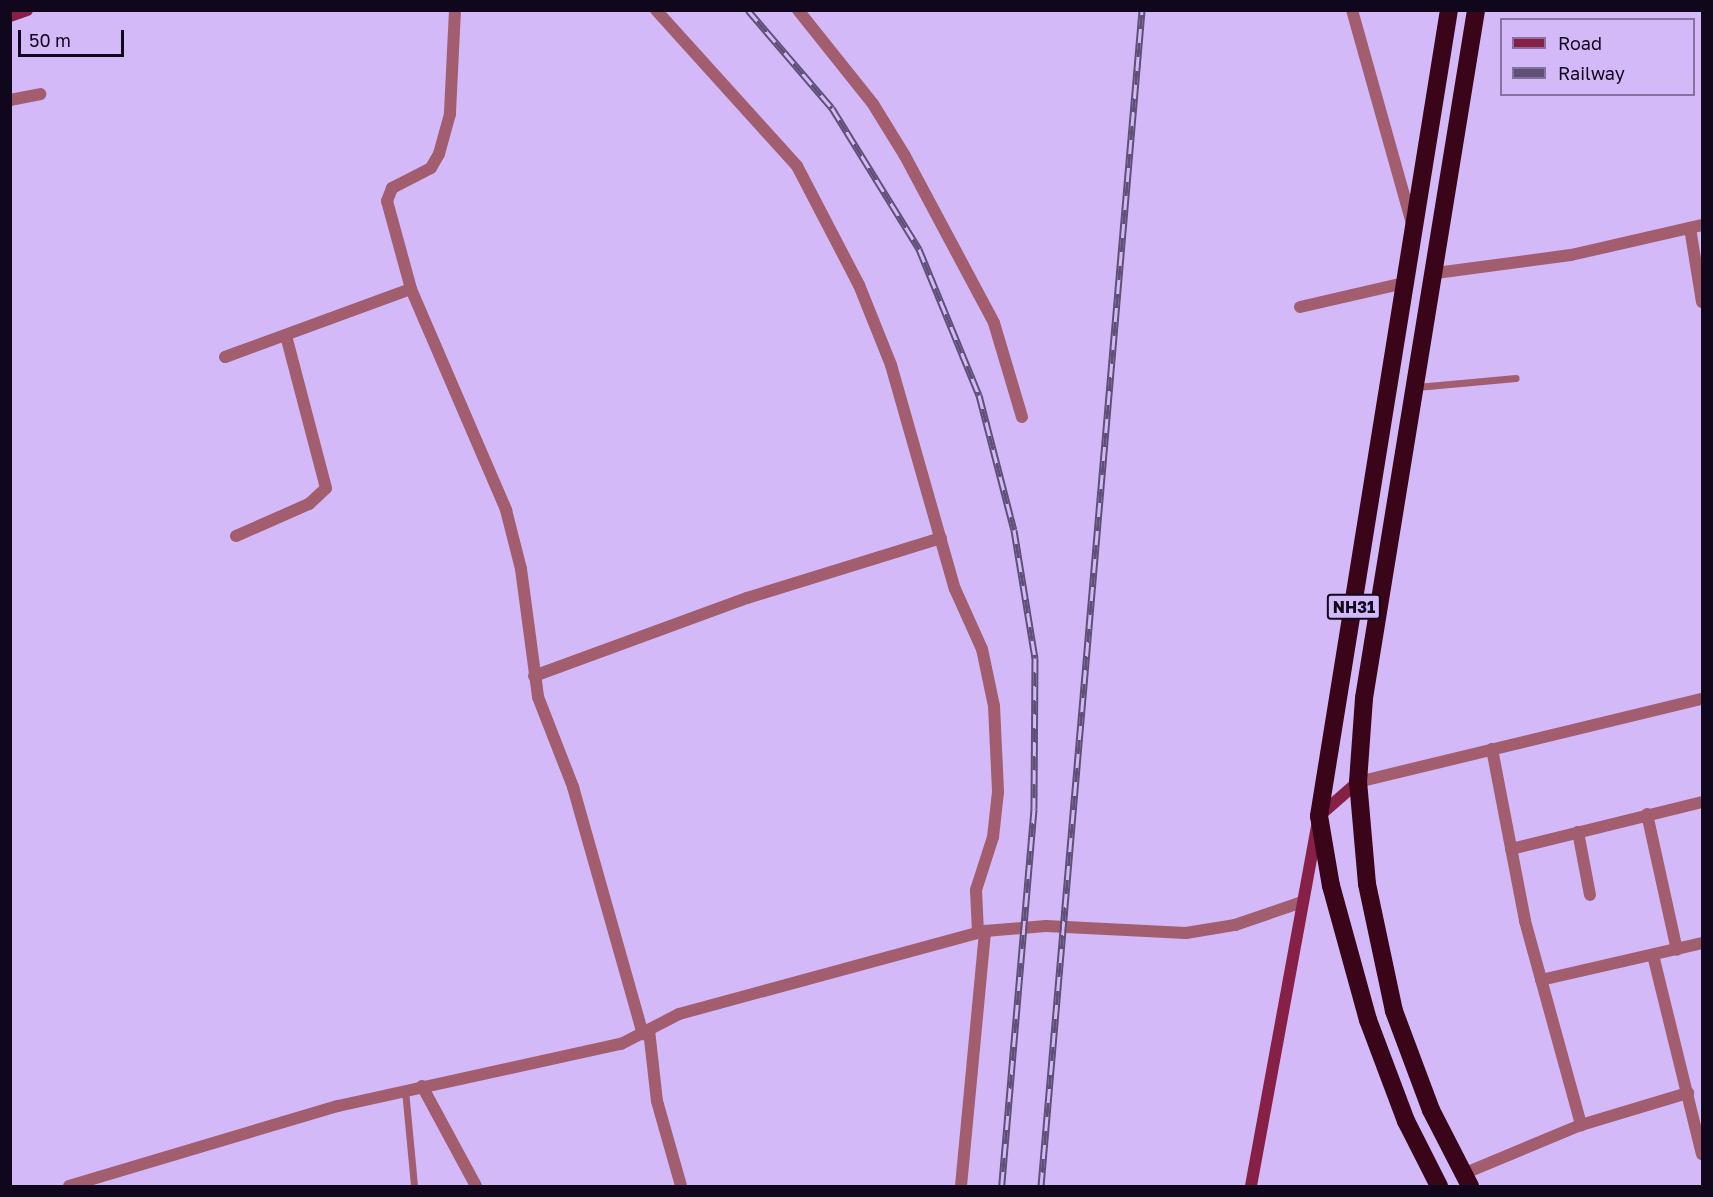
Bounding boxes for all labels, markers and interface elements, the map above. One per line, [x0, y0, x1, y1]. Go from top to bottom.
scale bar [21, 18, 128, 56]
legend [1500, 18, 1695, 96]
text: 50 m [29, 29, 71, 51]
text: Road [1558, 32, 1602, 54]
text: Railway [1558, 62, 1625, 84]
road number: NH31 [1326, 594, 1382, 620]

